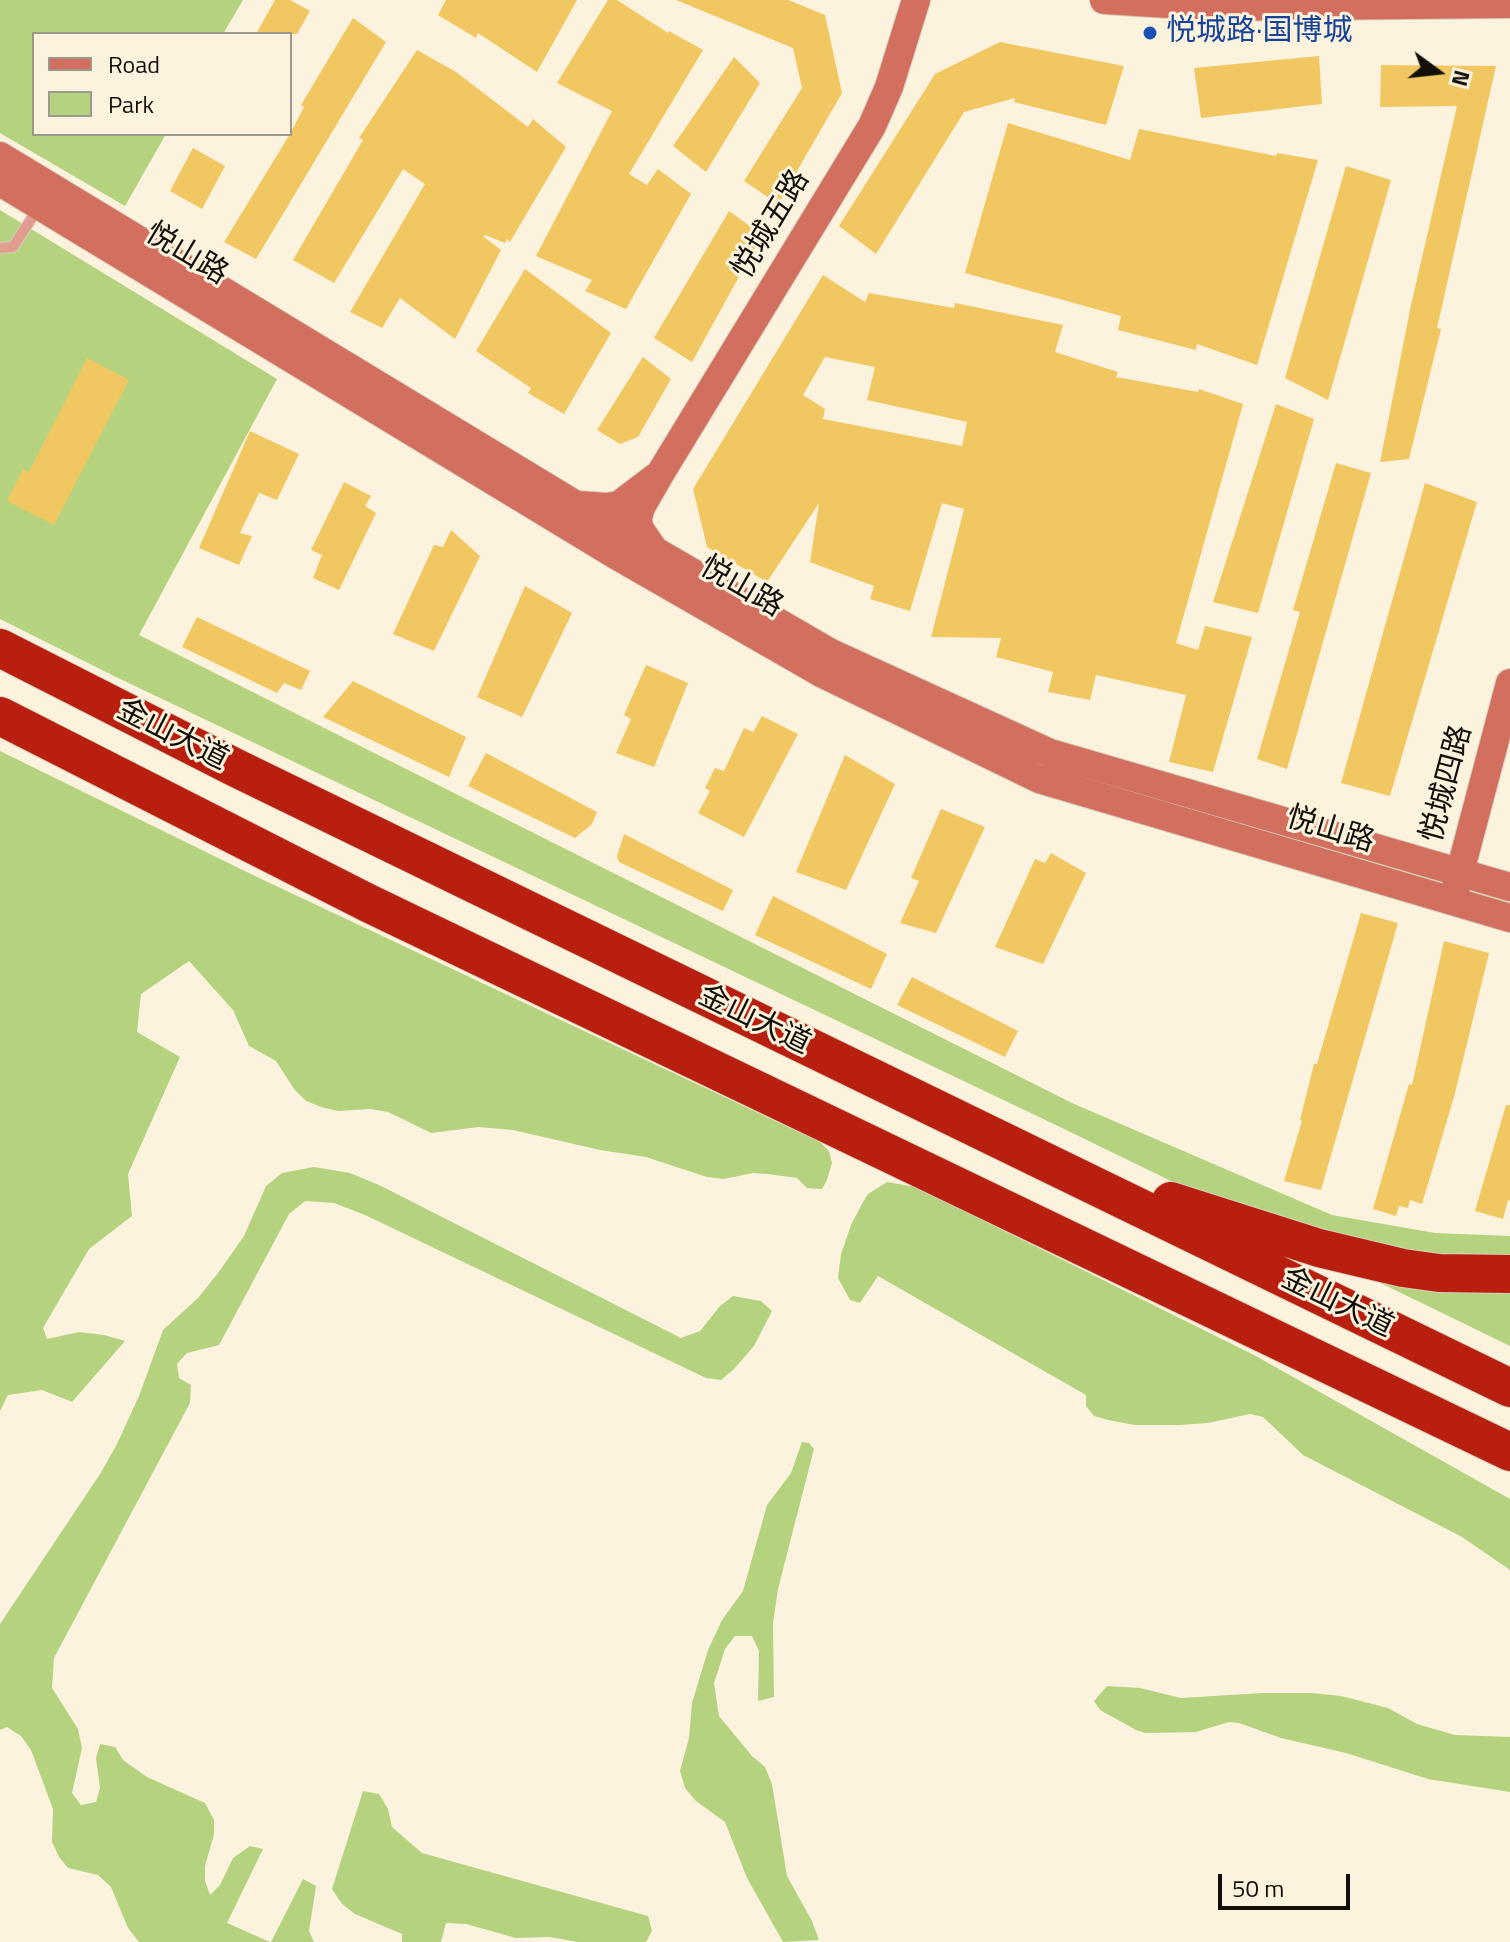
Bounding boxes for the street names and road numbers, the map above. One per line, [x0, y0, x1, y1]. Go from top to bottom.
street label: 悦城五路 [726, 164, 818, 286]
street label: 悦山路 [138, 216, 234, 294]
street label: 悦山路 [693, 550, 789, 626]
street label: 金山大道 [110, 693, 234, 779]
street label: 悦城四路 [1415, 721, 1481, 847]
street label: 悦山路 [1282, 801, 1378, 861]
street label: 金山大道 [692, 979, 816, 1063]
street label: 金山大道 [1275, 1262, 1399, 1346]

